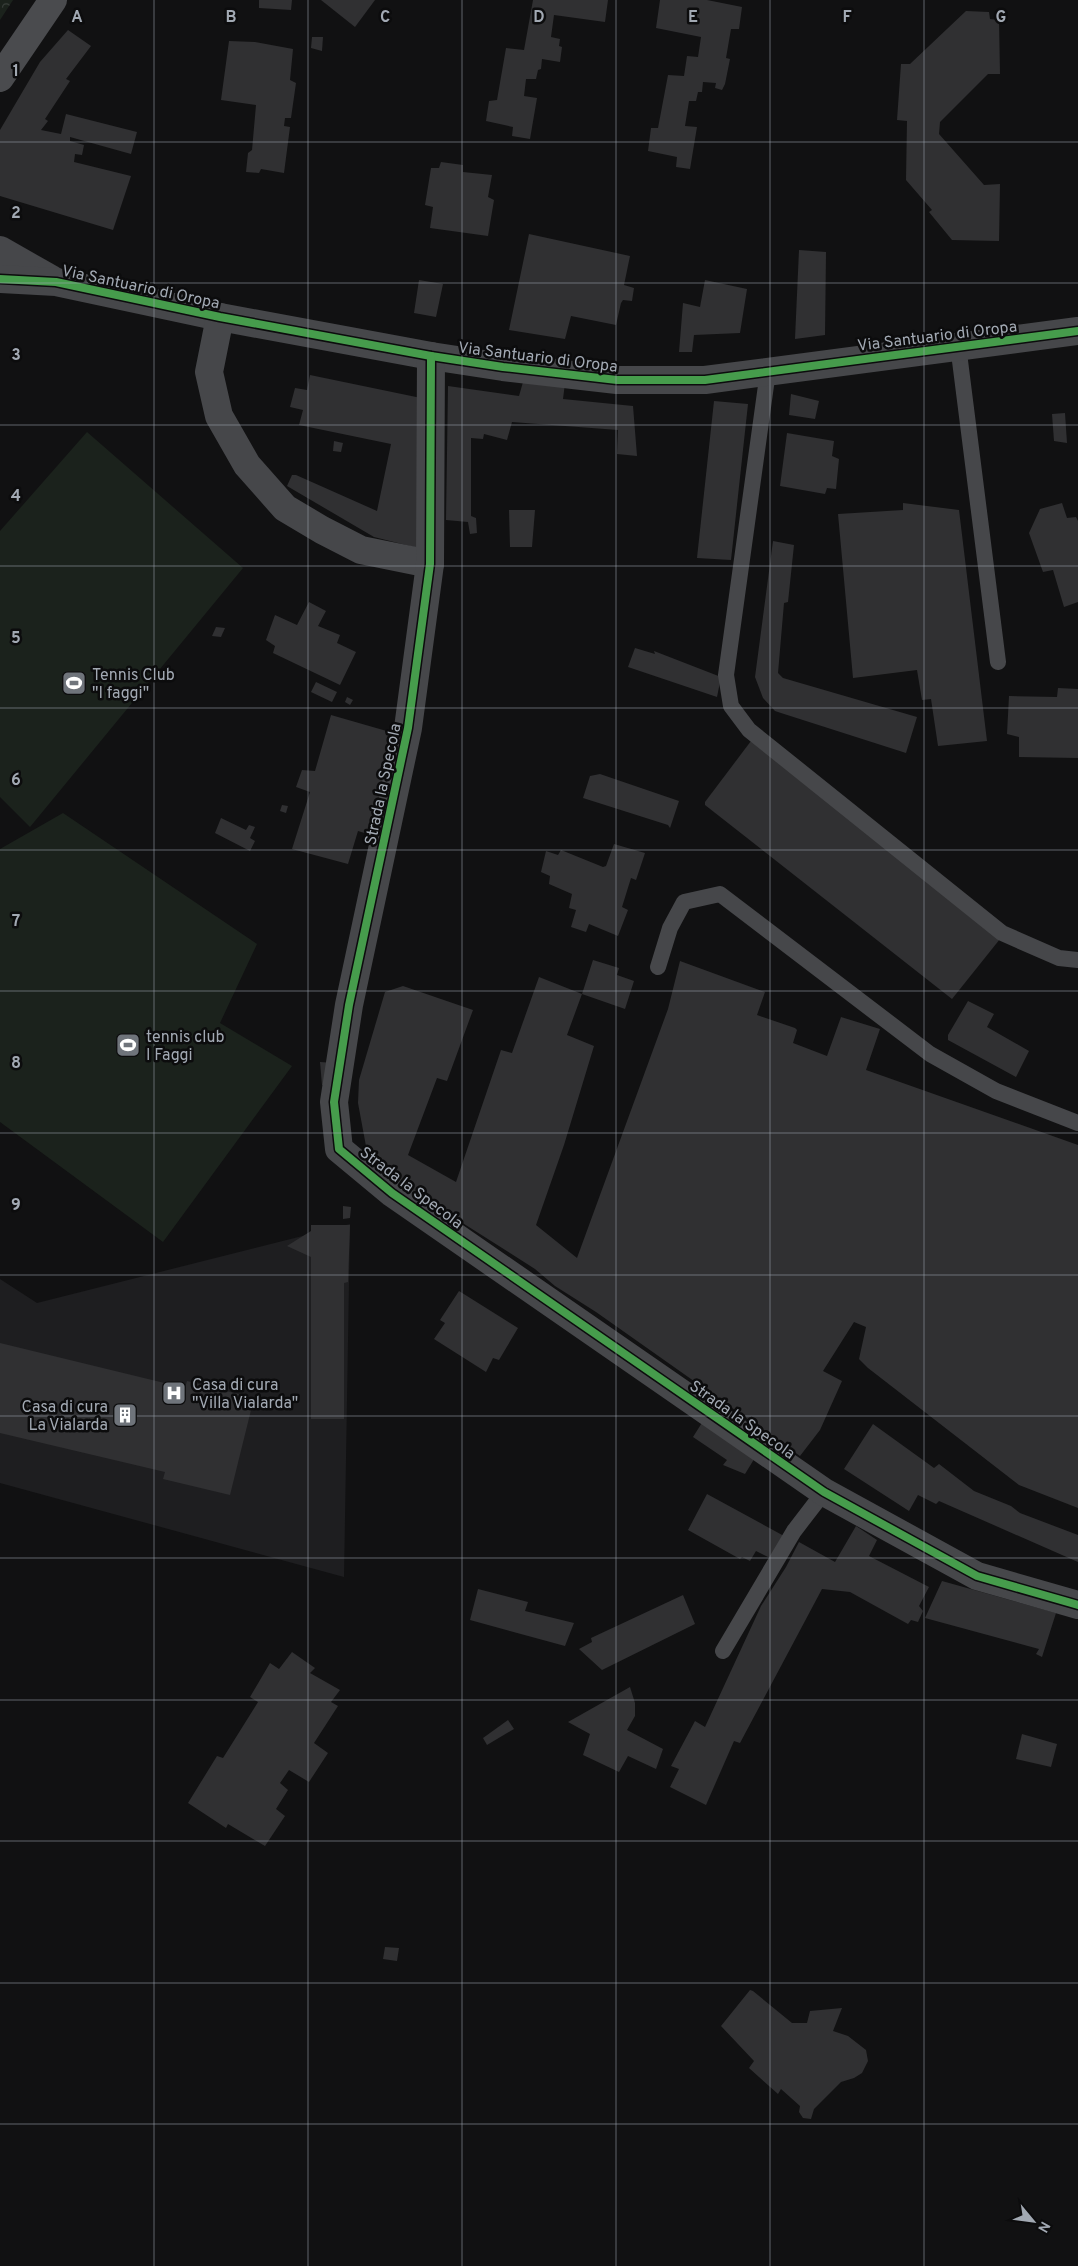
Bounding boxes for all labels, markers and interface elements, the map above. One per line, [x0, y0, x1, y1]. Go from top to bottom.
text: A [71, 8, 83, 28]
text: B [225, 8, 237, 28]
text: C [380, 8, 390, 28]
text: D [533, 8, 545, 28]
text: E [688, 8, 698, 28]
text: F [842, 8, 852, 28]
text: G [996, 8, 1006, 28]
text: 1 [13, 62, 19, 82]
text: 2 [11, 204, 21, 224]
street label: Via Santuario di Oropa [60, 261, 221, 314]
street label: Via Santuario di Oropa [856, 317, 1018, 357]
street label: Via Santuario di Oropa [457, 338, 619, 378]
text: 3 [11, 346, 21, 366]
text: 4 [11, 487, 21, 507]
text: 5 [11, 629, 21, 649]
place label: Tennis Club "I faggi" [92, 666, 175, 704]
sports icon: Tennis Club "I faggi" [61, 670, 87, 696]
street label: Strada la Specola [361, 722, 407, 847]
text: 6 [11, 771, 21, 791]
text: 7 [12, 912, 20, 932]
place label: tennis club I Faggi [146, 1028, 224, 1066]
sports icon: tennis club I Faggi [115, 1032, 141, 1058]
text: 8 [11, 1054, 21, 1074]
street label: Strada la Specola [355, 1143, 466, 1234]
text: 9 [11, 1196, 21, 1216]
place label: Casa di cura "Villa Vialarda" [192, 1376, 298, 1414]
street label: Strada la Specola [685, 1377, 799, 1464]
hospital icon: Casa di cura "Villa Vialarda" [161, 1380, 187, 1406]
place label: Casa di cura La Vialarda [22, 1398, 108, 1436]
building icon: Casa di cura La Vialarda [112, 1402, 138, 1428]
north arrow [1008, 2196, 1058, 2246]
text: N [1033, 2218, 1053, 2235]

